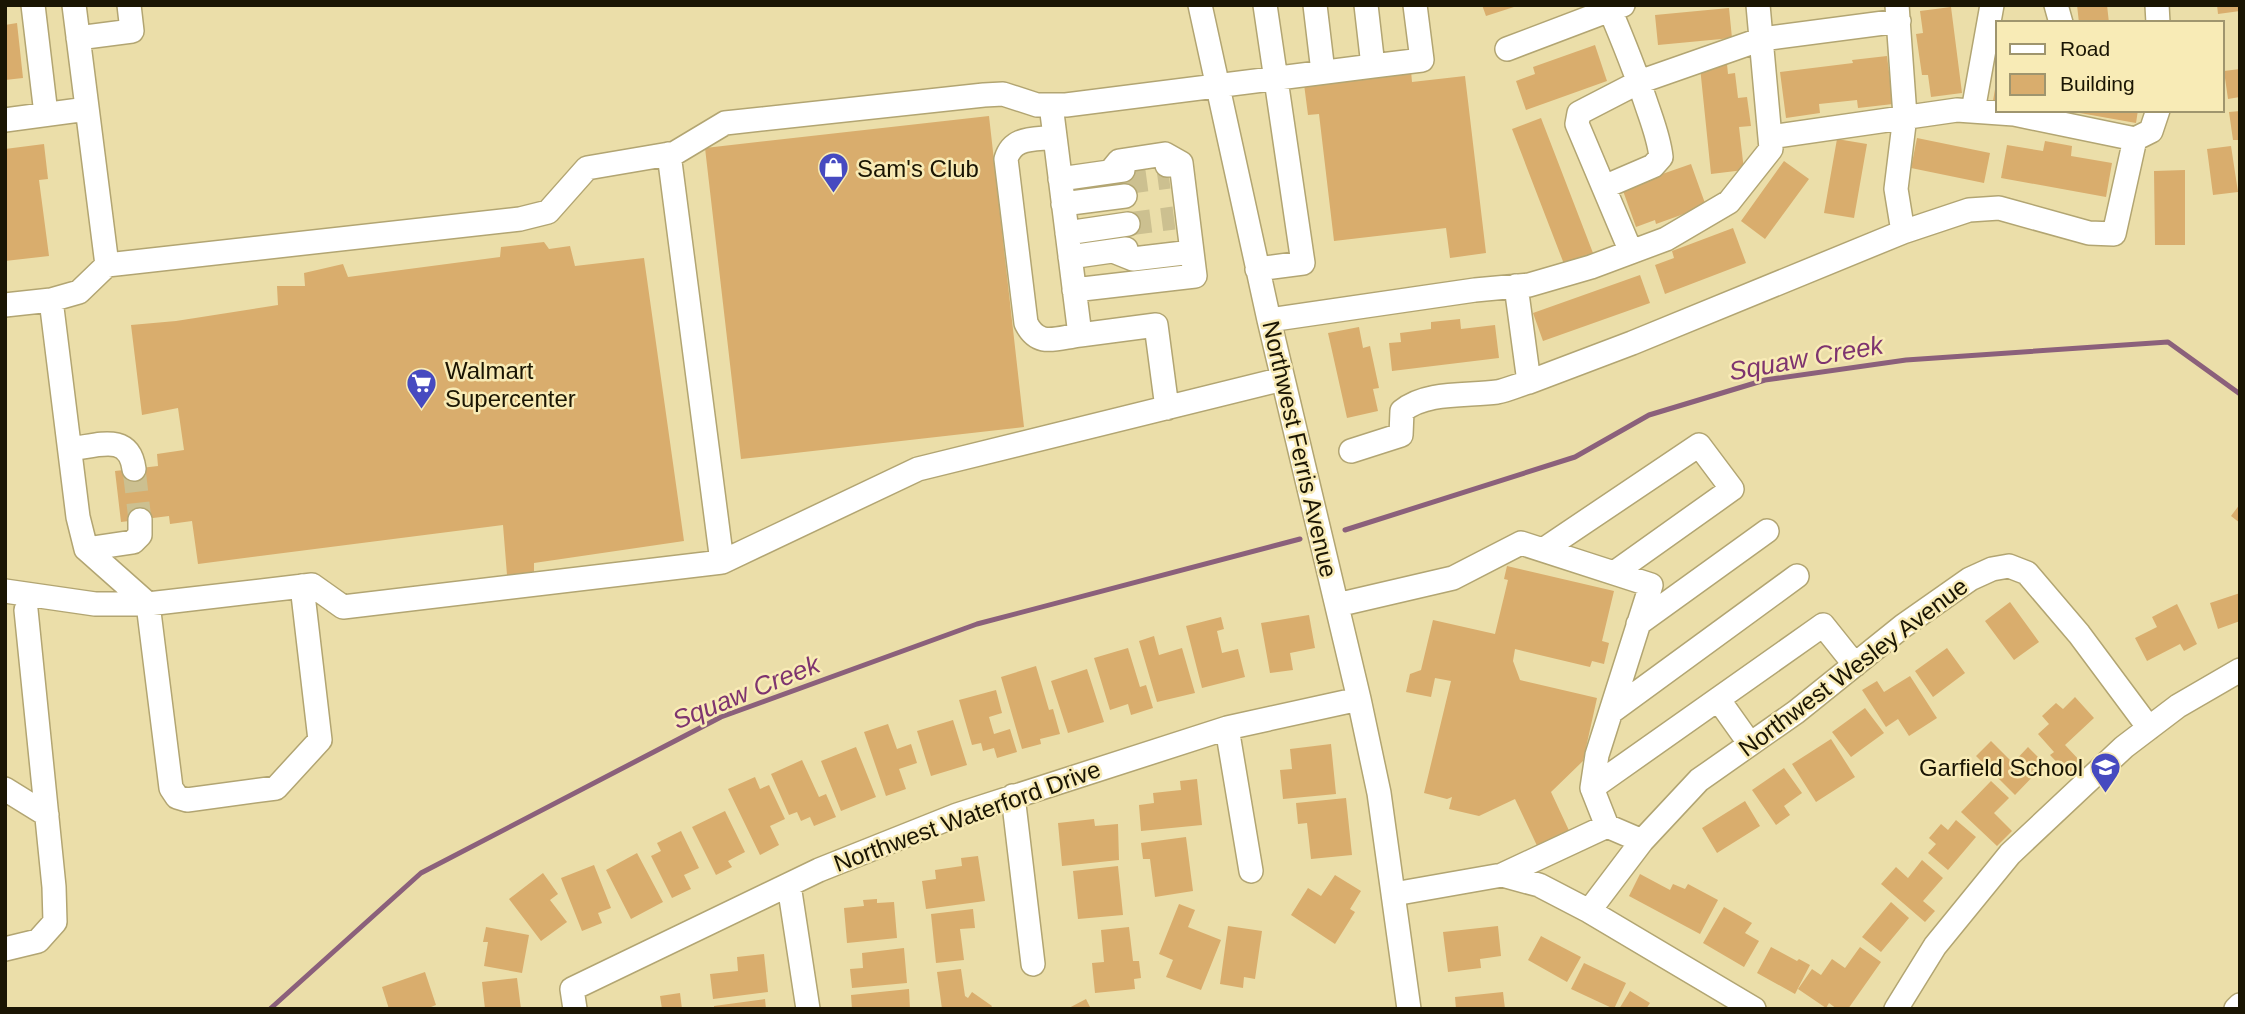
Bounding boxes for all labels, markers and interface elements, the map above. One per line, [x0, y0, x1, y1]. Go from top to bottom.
legend [1996, 21, 2224, 112]
text: Road [2060, 37, 2110, 60]
text: Building [2060, 72, 2135, 95]
shop icon: Sam's Club [817, 151, 851, 195]
place label: Sam's Club [857, 155, 979, 182]
street label: Northwest Ferris Avenue [1257, 318, 1343, 580]
water label: Squaw Creek [1727, 329, 1887, 386]
place label: Walmart Supercenter [445, 357, 576, 412]
supermarket icon: Walmart Supercenter [405, 367, 439, 411]
street label: Northwest Wesley Avenue [1733, 572, 1973, 762]
water label: Squaw Creek [668, 648, 826, 735]
school or university icon: Garfield School [2089, 750, 2123, 794]
place label: Garfield School [1919, 754, 2083, 781]
street label: Northwest Waterford Drive [830, 755, 1104, 877]

